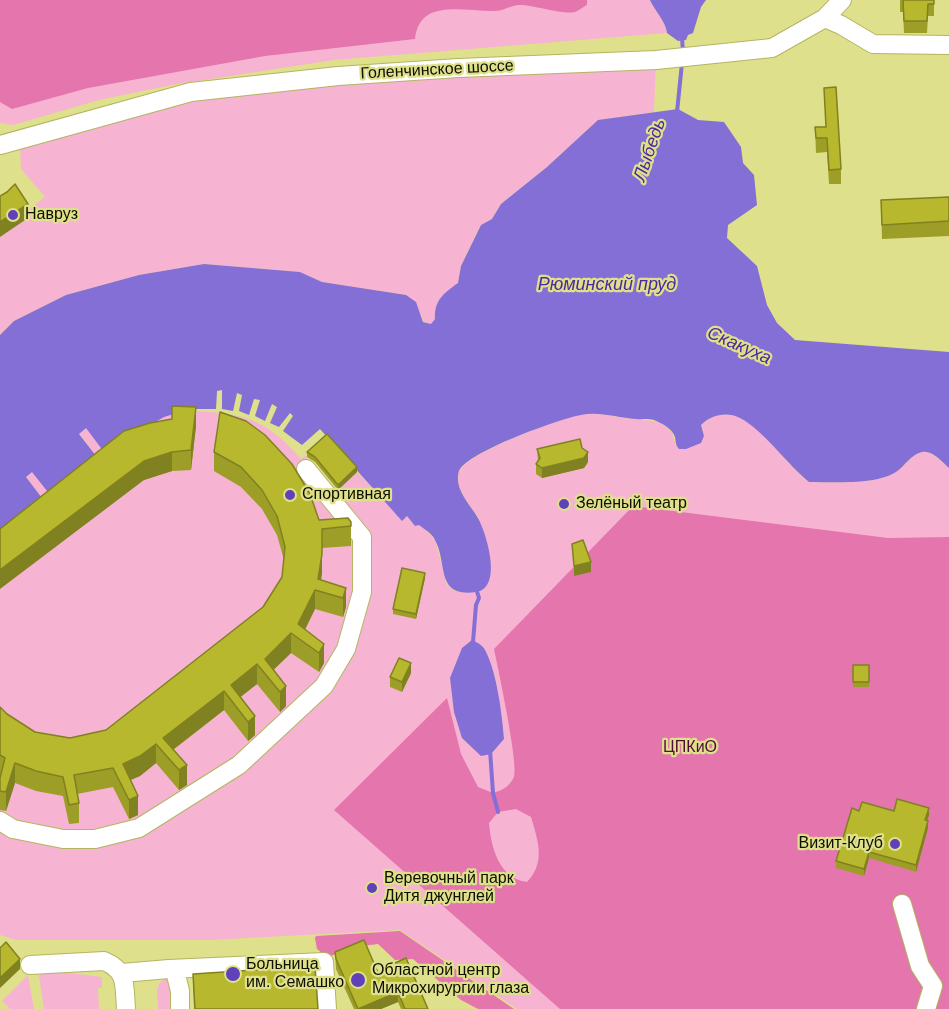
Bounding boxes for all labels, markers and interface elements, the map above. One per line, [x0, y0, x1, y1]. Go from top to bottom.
street label: Голенчинское шоссе [360, 56, 514, 84]
water label: Лыбедь [629, 116, 671, 184]
place label: Навруз [25, 205, 78, 225]
marker: Навруз [6, 208, 20, 222]
water label: Рюминский пруд [538, 274, 676, 296]
water label: Скакуха [704, 322, 774, 370]
place label: Спортивная [302, 485, 391, 505]
marker: Спортивная [283, 488, 297, 502]
place label: Зелёный театр [576, 494, 687, 514]
marker: Зелёный театр [557, 497, 571, 511]
park label: ЦПКиО [663, 738, 717, 758]
place label: Визит-Клуб [798, 834, 883, 854]
marker: Визит-Клуб [888, 837, 902, 851]
place label: Веревочный парк Дитя джунглей [384, 869, 514, 907]
marker: Веревочный парк Дитя джунглей [365, 881, 379, 895]
place label: Больница им. Семашко [246, 955, 344, 993]
place label: Областной центр Микрохирургии глаза [372, 961, 529, 999]
marker: Больница им. Семашко [224, 965, 242, 983]
marker: Областной центр Микрохирургии глаза [349, 971, 367, 989]

